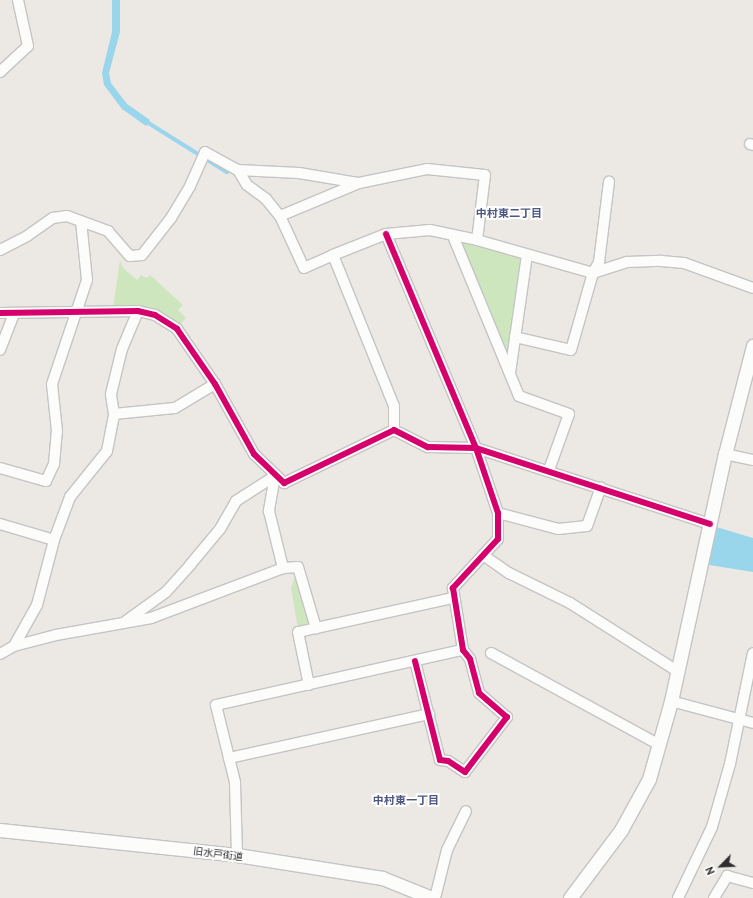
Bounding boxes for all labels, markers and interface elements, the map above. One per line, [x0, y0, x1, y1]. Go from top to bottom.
district label: 中村東二丁目 [476, 206, 542, 220]
district label: 中村東一丁目 [373, 793, 439, 807]
street label: 旧水戸街道 [192, 845, 244, 863]
north arrow [701, 846, 741, 886]
text: N [702, 865, 718, 877]

